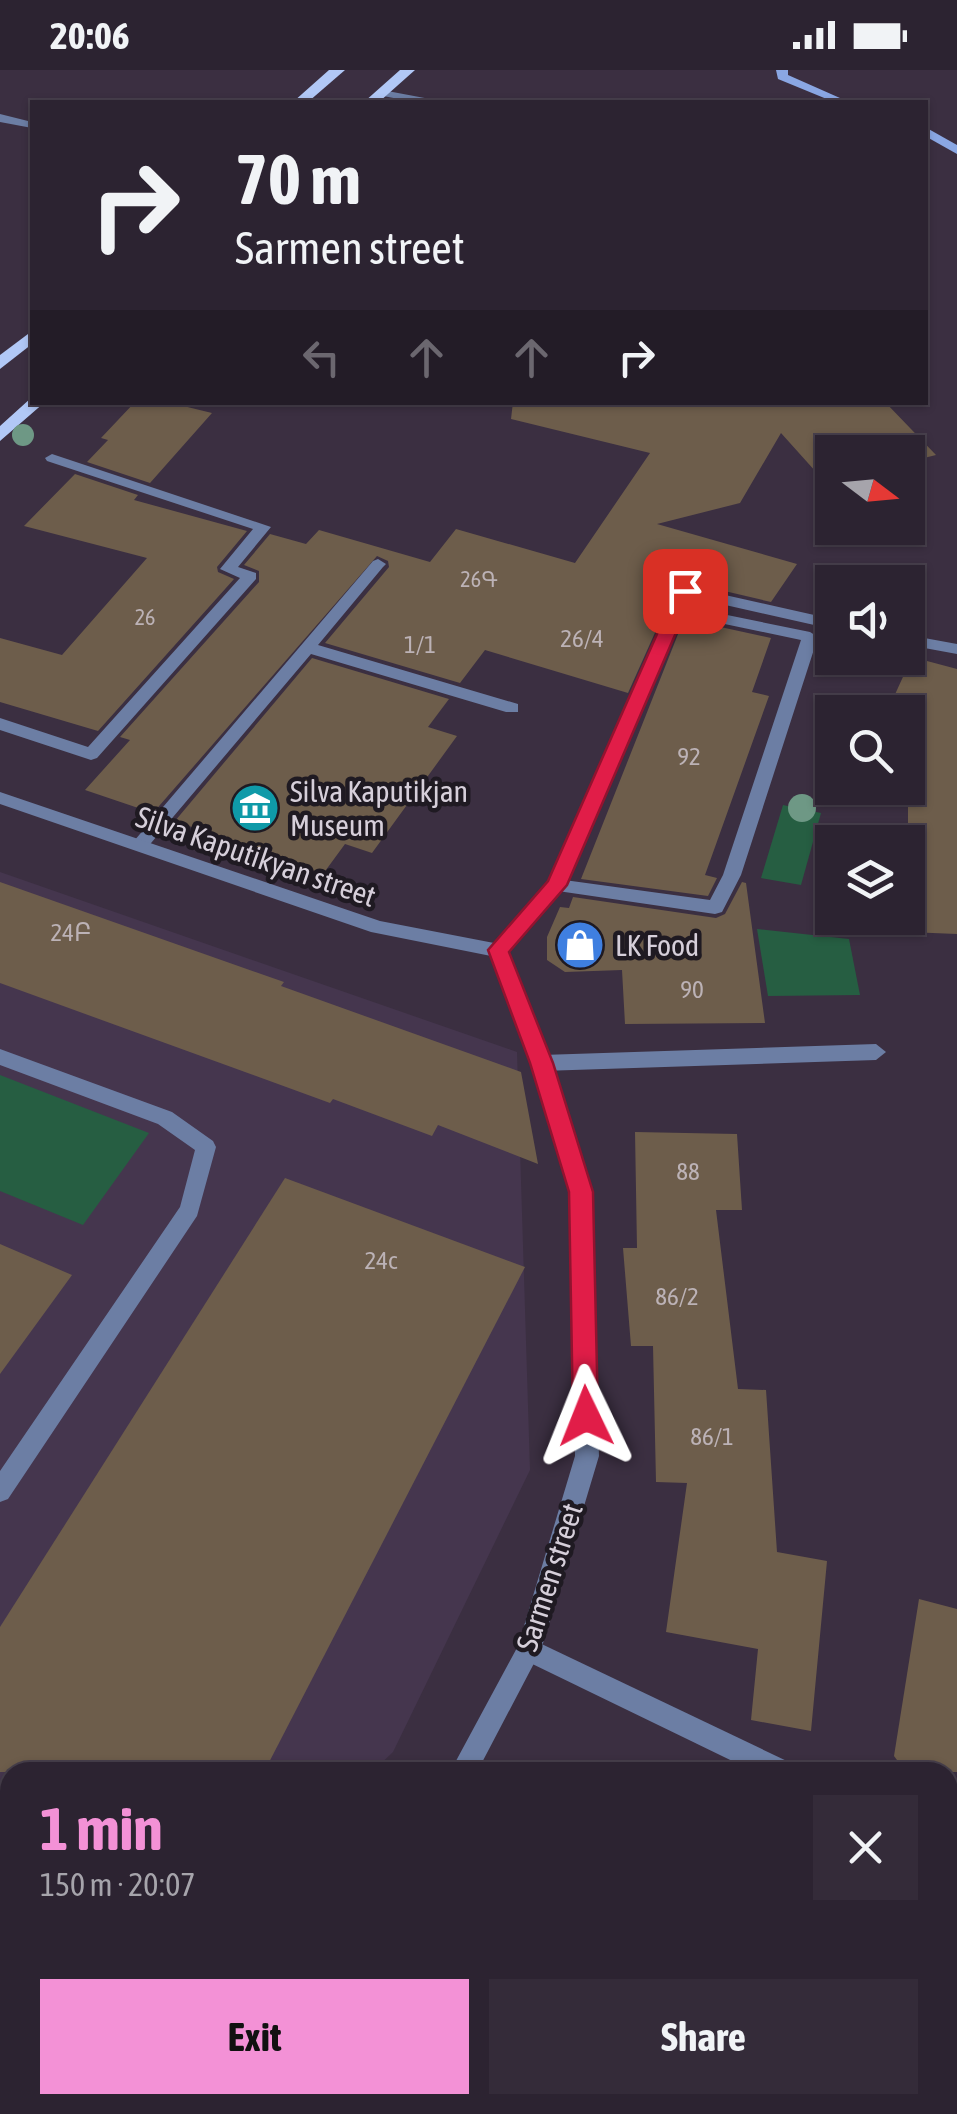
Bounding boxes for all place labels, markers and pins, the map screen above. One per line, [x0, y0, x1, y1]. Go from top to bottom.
pin [643, 549, 728, 634]
place label: Silva Kaputikjan Museum [290, 774, 468, 842]
museum icon: Silva Kaputikjan Museum [229, 782, 281, 834]
shop icon: LK Food [554, 919, 606, 971]
place label: LK Food [615, 928, 699, 962]

